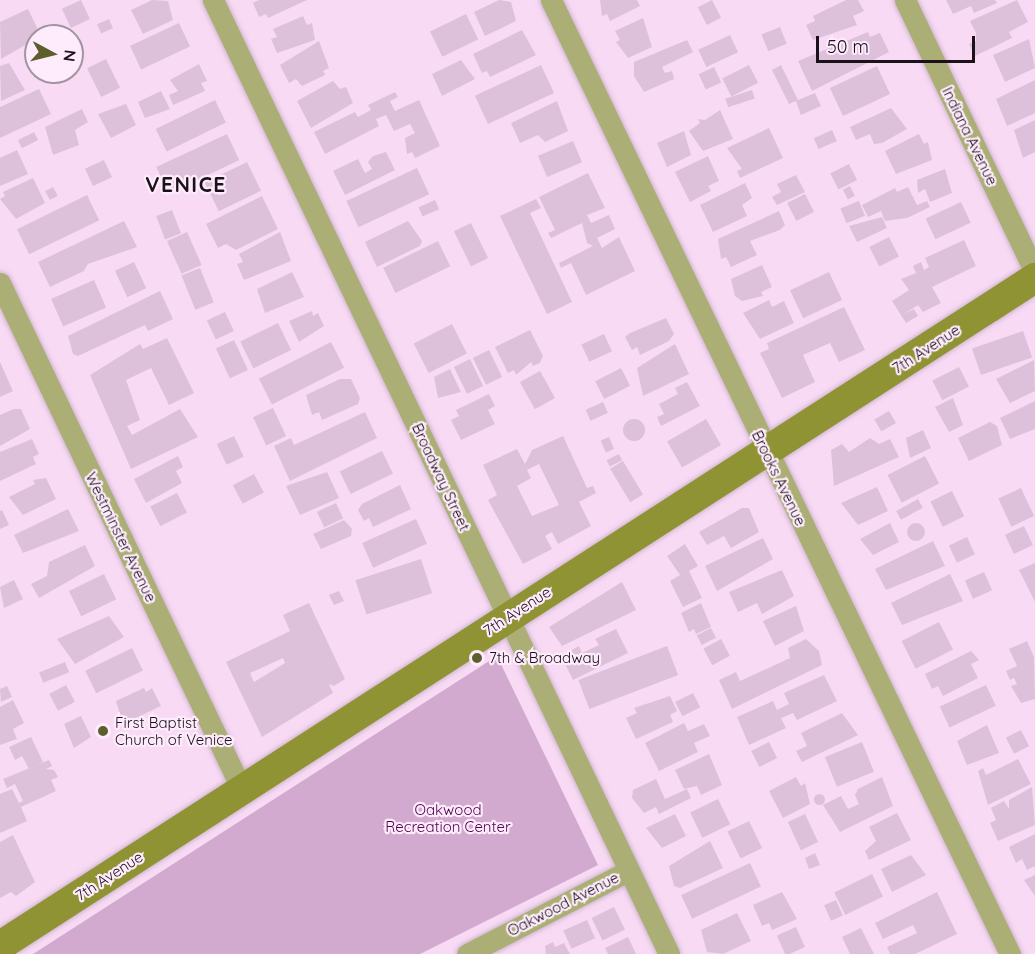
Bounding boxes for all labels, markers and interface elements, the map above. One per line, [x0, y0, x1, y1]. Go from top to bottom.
north arrow [24, 24, 84, 84]
scale bar [819, 24, 978, 62]
text: 50 m [827, 35, 869, 58]
text: N [59, 49, 81, 63]
street label: Indiana Avenue [938, 84, 1002, 188]
district label: VENICE [145, 171, 227, 197]
street label: 7th Avenue [889, 321, 963, 377]
street label: Broadway Street [408, 420, 474, 534]
street label: Brooks Avenue [748, 427, 810, 529]
street label: Westminster Avenue [82, 469, 160, 605]
street label: 7th Avenue [480, 583, 554, 639]
place label: 7th & Broadway [489, 649, 600, 667]
marker: 7th & Broadway [470, 651, 484, 665]
place label: First Baptist Church of Venice [115, 713, 232, 748]
marker: First Baptist Church of Venice [96, 724, 110, 738]
park label: Oakwood Recreation Center [385, 800, 511, 835]
street label: 7th Avenue [72, 848, 146, 904]
street label: Oakwood Avenue [504, 868, 622, 940]

